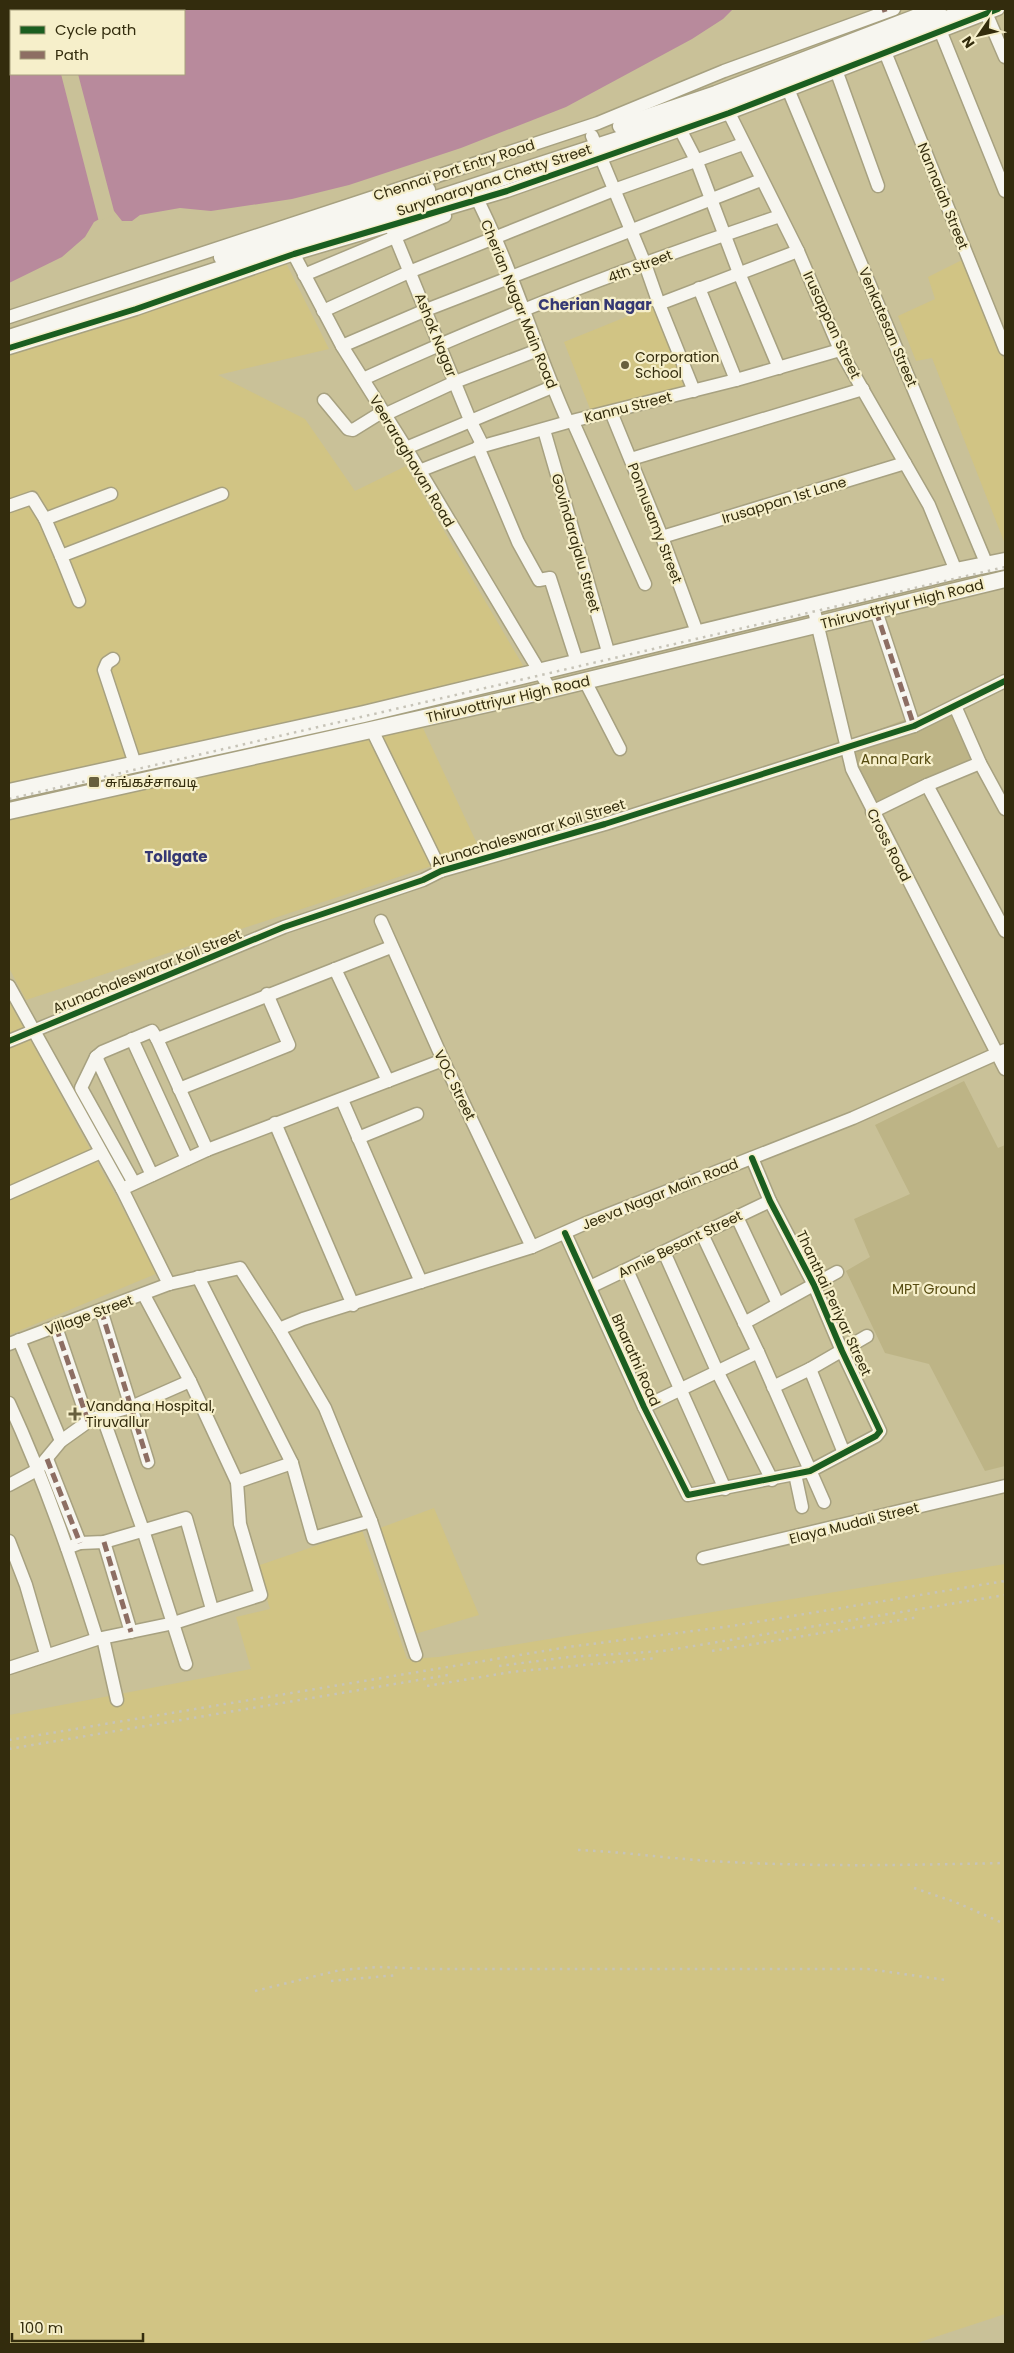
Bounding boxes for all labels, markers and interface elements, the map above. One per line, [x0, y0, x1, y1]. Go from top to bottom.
legend [10, 10, 185, 75]
north arrow [954, 10, 1004, 60]
text: Cycle path [55, 19, 136, 40]
text: N [957, 32, 979, 52]
text: Path [55, 44, 89, 65]
street label: Chennai Port Entry Road [371, 134, 537, 206]
street label: Suryanarayana Chetty Street [394, 139, 594, 221]
street label: Nannaiah Street [913, 140, 973, 252]
street label: Cherian Nagar Main Road [476, 217, 562, 391]
street label: 4th Street [605, 245, 675, 287]
street label: Venkatesan Street [854, 264, 922, 390]
street label: Irusappan Street [798, 268, 866, 382]
street label: Ashok Nagar [410, 290, 462, 380]
district label: Cherian Nagar [538, 294, 652, 315]
place label: Corporation School [635, 347, 720, 383]
marker: Corporation School [619, 359, 631, 371]
street label: Kannu Street [582, 386, 674, 428]
street label: Veeraraghavan Road [365, 391, 459, 531]
street label: Ponnusamy Street [623, 460, 687, 586]
street label: Govindarajalu Street [547, 471, 605, 615]
street label: Irusappan 1st Lane [719, 471, 849, 528]
street label: Thiruvottriyur High Road [818, 574, 986, 634]
street label: Thiruvottriyur High Road [424, 670, 592, 728]
park label: Anna Park [861, 749, 932, 769]
place label: சுங்கச்சாவடி [105, 772, 198, 792]
marker: சுங்கச்சாவடி [87, 775, 101, 789]
street label: Arunachaleswarar Koil Street [429, 794, 627, 872]
street label: Cross Road [862, 805, 916, 885]
district label: Tollgate [145, 846, 207, 867]
street label: Arunachaleswarar Koil Street [50, 924, 244, 1018]
street label: VOC Street [429, 1046, 481, 1124]
street label: Jeeva Nagar Main Road [579, 1153, 741, 1235]
street label: Annie Besant Street [614, 1205, 746, 1283]
street label: Thanthai Periyar Street [791, 1227, 877, 1379]
park label: MPT Ground [892, 1279, 976, 1299]
street label: Village Street [42, 1290, 136, 1340]
street label: Bharathi Road [607, 1311, 665, 1409]
place label: Vandana Hospital, Tiruvallur [86, 1396, 215, 1432]
marker: Vandana Hospital, Tiruvallur [68, 1407, 82, 1421]
street label: Elaya Mudali Street [787, 1497, 921, 1549]
scale bar [12, 2310, 144, 2342]
text: 100 m [20, 2317, 63, 2338]

